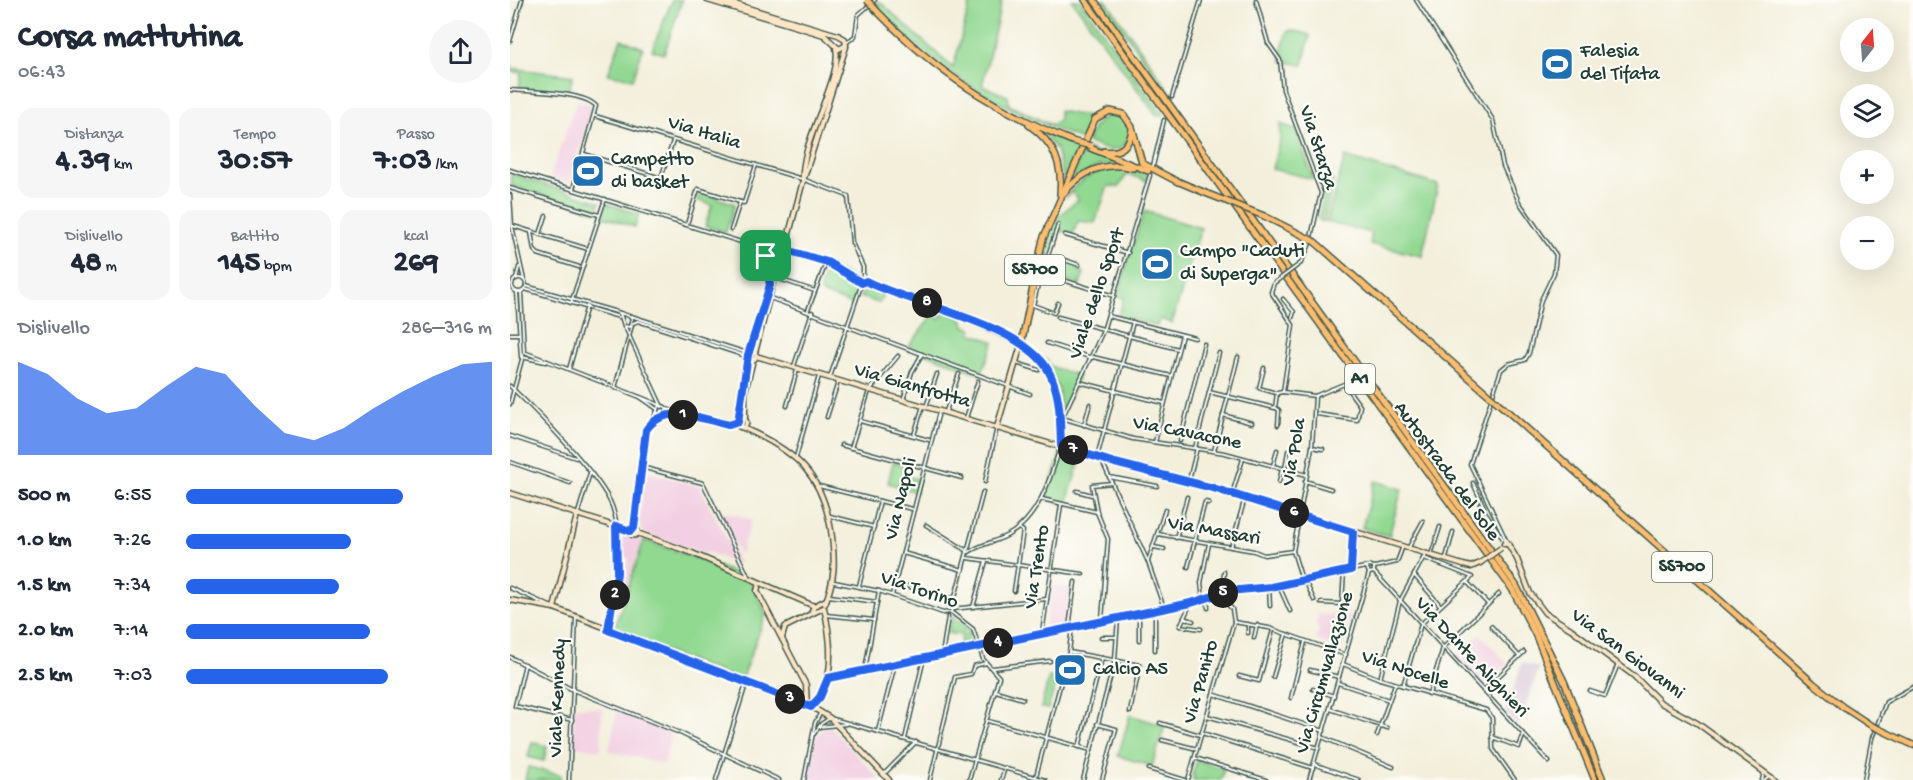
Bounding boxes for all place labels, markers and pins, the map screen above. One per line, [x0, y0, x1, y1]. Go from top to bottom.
place label: Falesia del Tifata [1579, 41, 1661, 87]
sports icon: Falesia del Tifata [1539, 46, 1575, 82]
place label: Campetto di basket [611, 149, 694, 195]
sports icon: Campetto di basket [570, 153, 606, 189]
pin [740, 230, 791, 281]
place label: Campo "Caduti di Superga" [1180, 241, 1305, 287]
sports icon: Campo "Caduti di Superga" [1139, 246, 1175, 282]
pin: 8 [912, 288, 942, 318]
pin: 1 [668, 400, 698, 430]
pin: 7 [1058, 435, 1088, 465]
pin: 6 [1279, 498, 1309, 528]
pin: 5 [1208, 578, 1238, 608]
pin: 2 [600, 580, 630, 610]
pin: 4 [983, 628, 1013, 658]
sports icon: Calcio A5 [1052, 652, 1088, 688]
place label: Calcio A5 [1093, 659, 1168, 682]
pin: 3 [775, 684, 805, 714]

